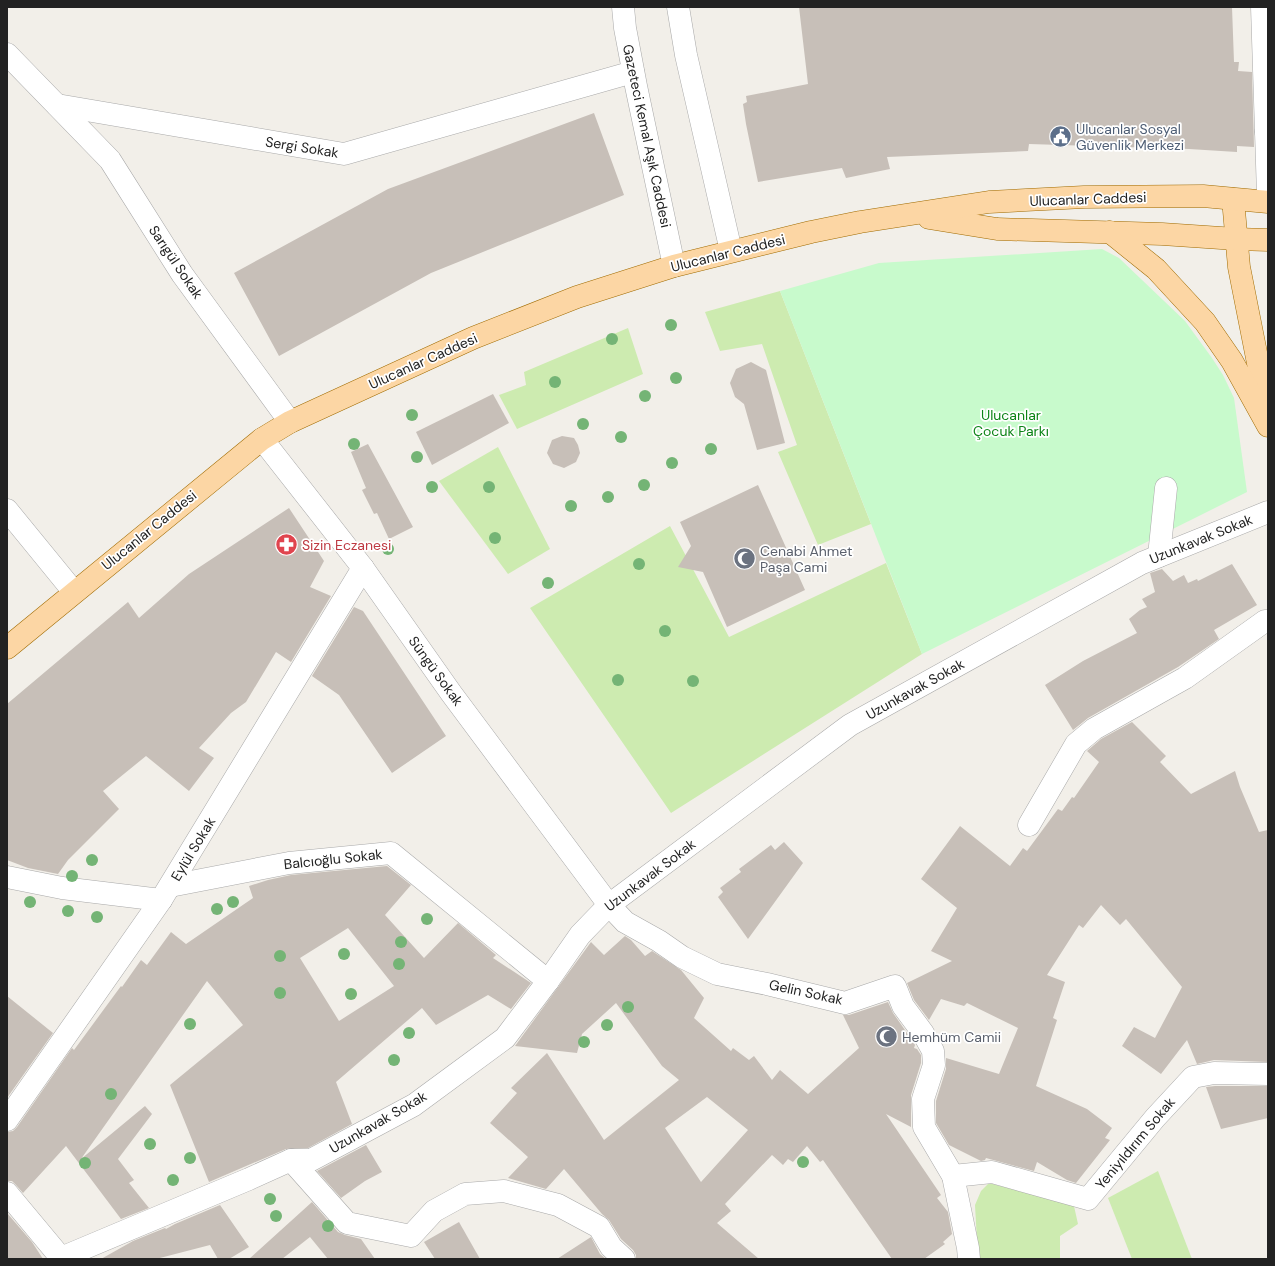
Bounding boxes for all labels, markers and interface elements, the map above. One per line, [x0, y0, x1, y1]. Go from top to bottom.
street label: Gazeteci Kemal Aşık Caddesi [619, 43, 675, 229]
place label: Ulucanlar Sosyal Güvenlik Merkezi [1076, 120, 1184, 154]
public building icon: Ulucanlar Sosyal Güvenlik Merkezi [1048, 124, 1074, 150]
street label: Sergi Sokak [264, 132, 340, 162]
street label: Ulucanlar Caddesi [1029, 188, 1147, 210]
street label: Sarıgül Sokak [145, 222, 207, 302]
street label: Ulucanlar Caddesi [669, 230, 787, 276]
street label: Ulucanlar Caddesi [366, 329, 480, 393]
park label: Ulucanlar Çocuk Parkı [973, 406, 1049, 440]
street label: Ulucanlar Caddesi [98, 486, 200, 574]
street label: Uzunkavak Sokak [1147, 510, 1255, 568]
pharmacy icon: Sizin Eczanesi [273, 532, 299, 558]
place label: Sizin Eczanesi [302, 536, 391, 554]
place label: Cenabi Ahmet Paşa Cami [760, 542, 853, 576]
mosque icon: Cenabi Ahmet Paşa Cami [731, 546, 757, 572]
street label: Süngü Sokak [405, 633, 467, 709]
street label: Uzunkavak Sokak [863, 655, 967, 723]
street label: Eylül Sokak [167, 814, 219, 884]
street label: Uzunkavak Sokak [601, 835, 699, 915]
street label: Balcıoğlu Sokak [283, 845, 383, 873]
street label: Gelin Sokak [767, 975, 845, 1009]
mosque icon: Hemhüm Camii [873, 1024, 899, 1050]
place label: Hemhüm Camii [902, 1028, 1001, 1046]
street label: Uzunkavak Sokak [326, 1087, 430, 1157]
street label: Yeniyıldırım Sokak [1091, 1093, 1179, 1193]

